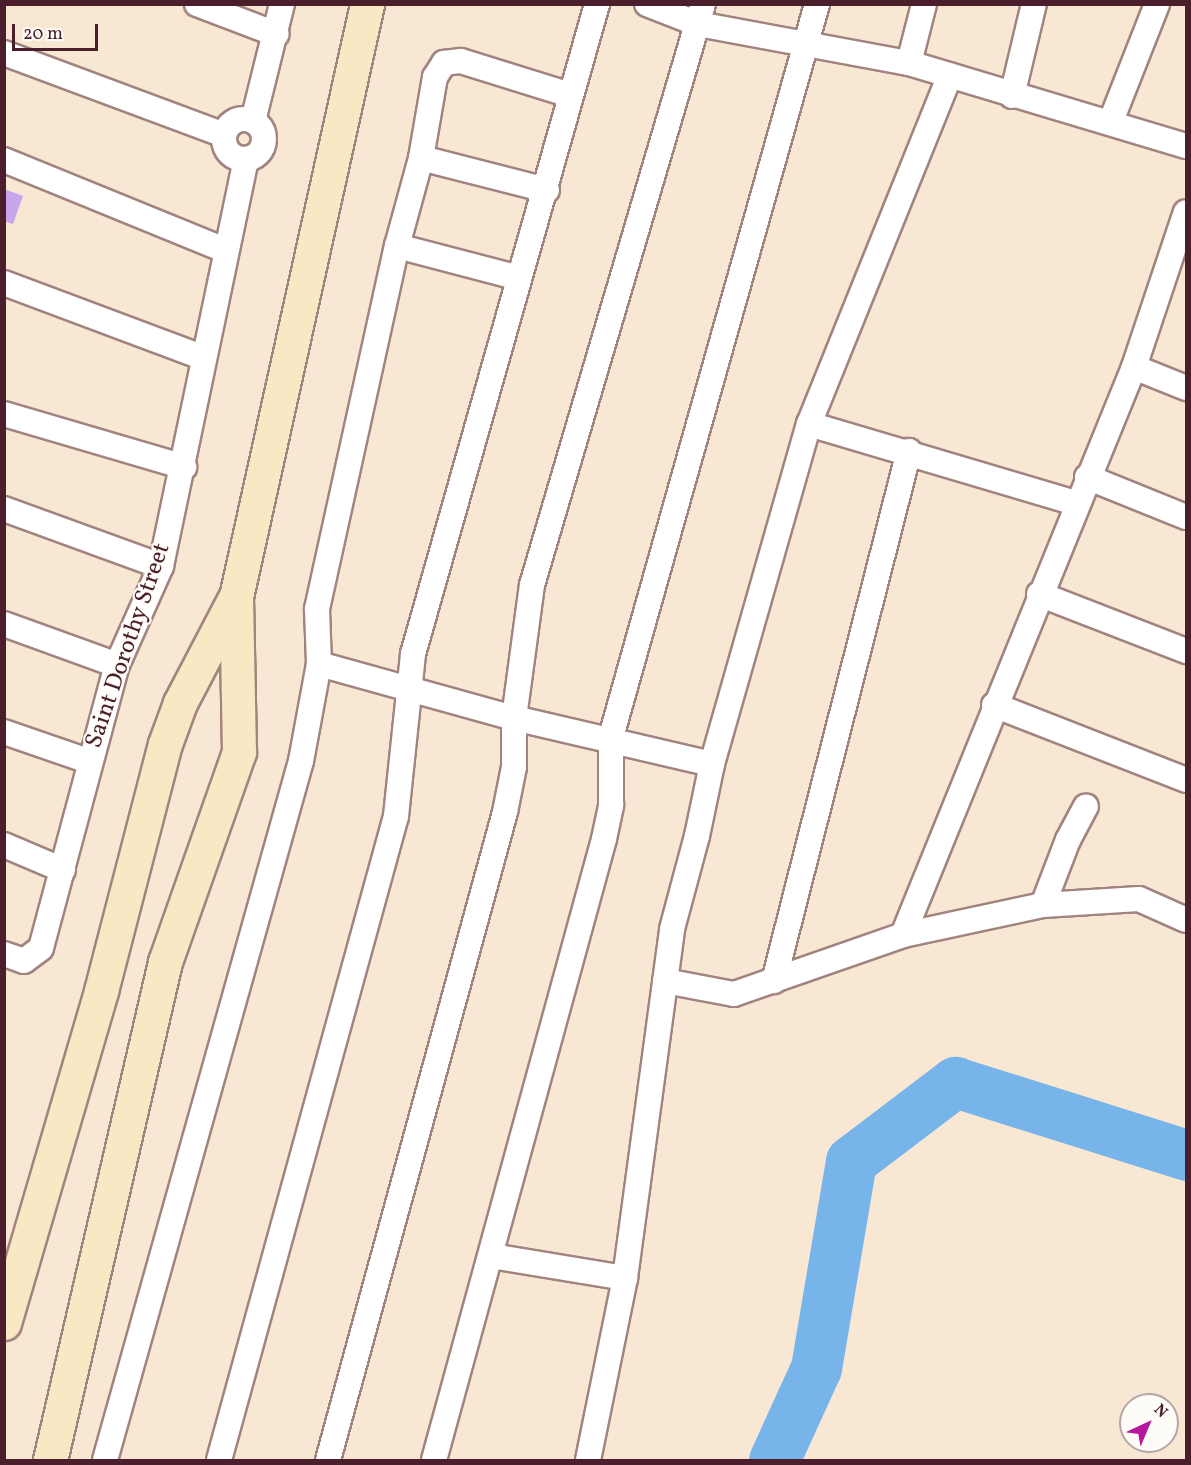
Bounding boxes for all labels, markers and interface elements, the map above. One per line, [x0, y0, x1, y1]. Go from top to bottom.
scale bar [15, 12, 100, 50]
text: 20 m [23, 22, 63, 47]
street label: Saint Dorothy Street [80, 539, 178, 753]
north arrow [1119, 1393, 1179, 1453]
text: N [1148, 1400, 1172, 1423]

